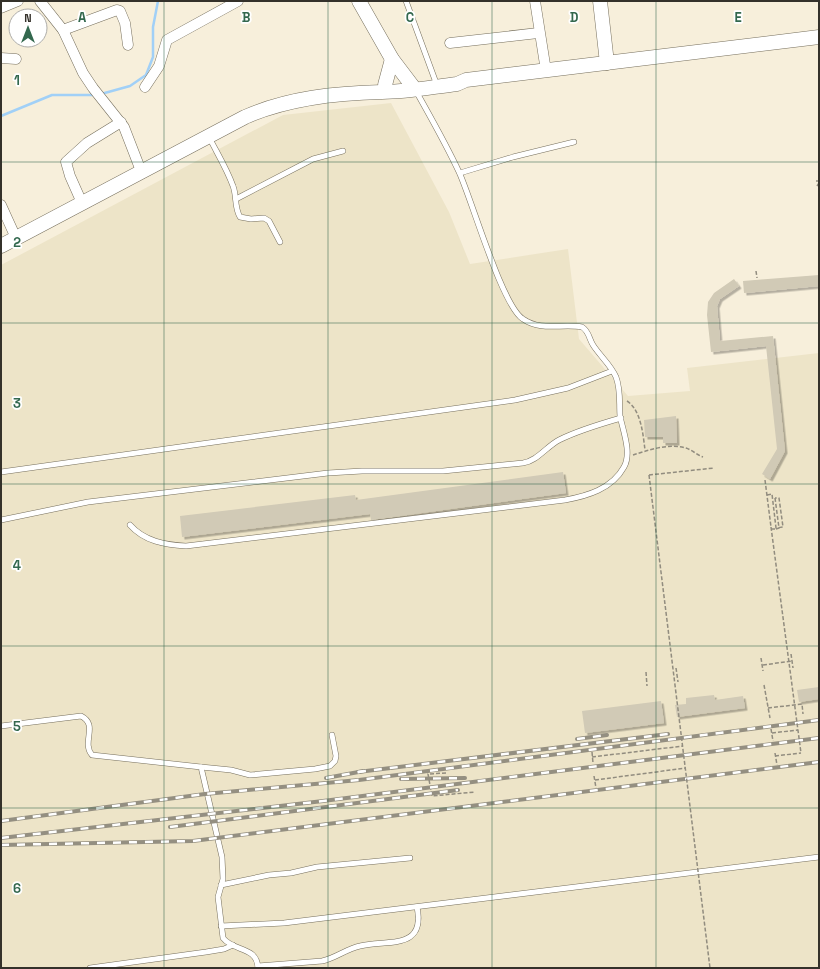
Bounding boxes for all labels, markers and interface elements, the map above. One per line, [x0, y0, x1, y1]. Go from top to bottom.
north arrow [8, 8, 48, 48]
text: A [78, 9, 87, 26]
text: B [242, 9, 251, 26]
text: C [406, 9, 414, 26]
text: D [570, 9, 579, 26]
text: E [734, 9, 742, 26]
text: N [24, 11, 32, 25]
text: 1 [14, 72, 20, 89]
text: 2 [13, 234, 21, 251]
text: 3 [13, 395, 21, 412]
text: 4 [13, 557, 21, 574]
text: 5 [13, 718, 21, 735]
text: 6 [13, 880, 21, 897]

